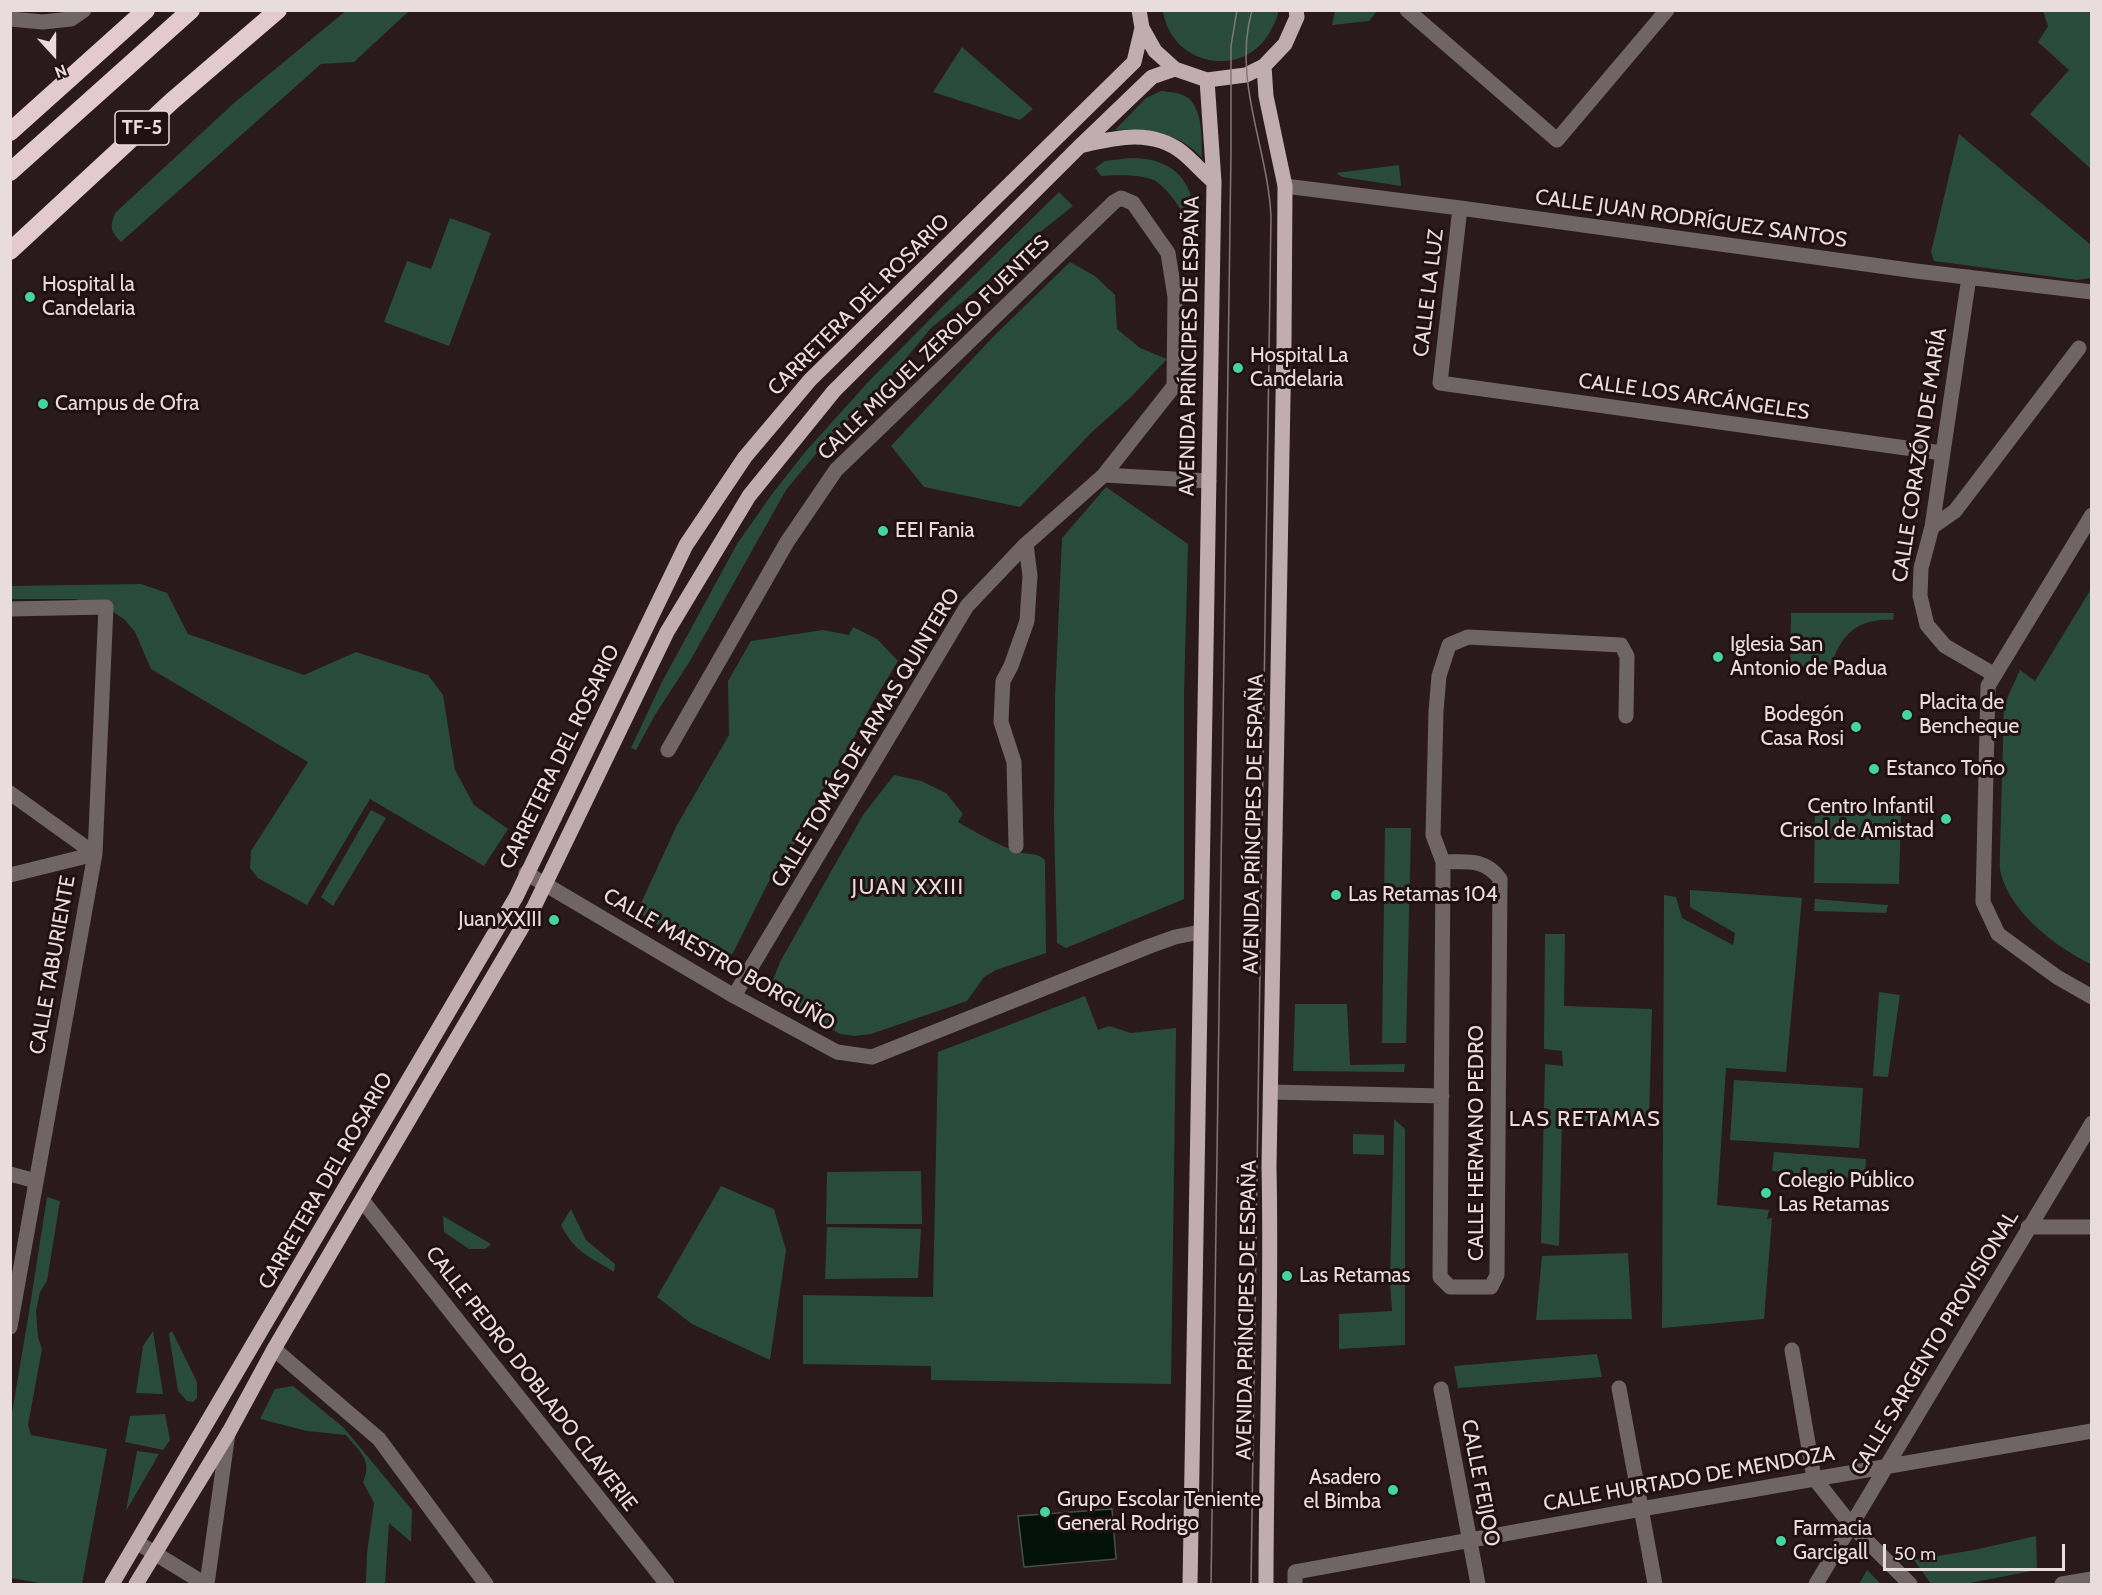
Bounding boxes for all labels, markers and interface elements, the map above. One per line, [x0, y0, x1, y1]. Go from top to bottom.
north arrow [24, 24, 84, 84]
text: N [52, 60, 69, 82]
road number: TF-5 [115, 111, 169, 145]
street label: CALLE JUAN RODRÍGUEZ SANTOS [1534, 185, 1848, 253]
street label: AVENIDA PRÍNCIPES DE ESPAÑA [1175, 196, 1205, 496]
street label: CARRETERA DEL ROSARIO [763, 209, 955, 401]
street label: CALLE LA LUZ [1409, 228, 1449, 358]
street label: CALLE MIGUEL ZEROLO FUENTES [813, 230, 1055, 466]
place label: Hospital la Candelaria [42, 272, 135, 322]
marker: Hospital la Candelaria [23, 290, 37, 304]
street label: CALLE CORAZÓN DE MARÍA [1887, 326, 1953, 584]
place label: Hospital La Candelaria [1250, 343, 1348, 393]
marker: Hospital La Candelaria [1231, 361, 1245, 375]
street label: CALLE LOS ARCÁNGELES [1577, 368, 1811, 426]
place label: Campus de Ofra [55, 391, 199, 417]
marker: Campus de Ofra [36, 397, 50, 411]
place label: EEI Fania [895, 518, 974, 544]
marker: EEI Fania [876, 524, 890, 538]
street label: CALLE TOMÁS DE ARMAS QUINTERO [767, 584, 965, 892]
place label: Iglesia San Antonio de Padua [1730, 632, 1887, 682]
street label: CARRETERA DEL ROSARIO [495, 641, 625, 873]
marker: Iglesia San Antonio de Padua [1711, 650, 1725, 664]
street label: AVENIDA PRÍNCIPES DE ESPAÑA [1239, 674, 1269, 974]
place label: Placita de Bencheque [1919, 690, 2019, 740]
place label: Bodegón Casa Rosi [1761, 702, 1844, 752]
marker: Placita de Bencheque [1900, 708, 1914, 722]
marker: Bodegón Casa Rosi [1849, 720, 1863, 734]
place label: Estanco Toño [1886, 756, 2005, 782]
marker: Estanco Toño [1867, 762, 1881, 776]
place label: Centro Infantil Crisol de Amistad [1780, 794, 1934, 844]
marker: Centro Infantil Crisol de Amistad [1939, 812, 1953, 826]
street label: CALLE TABURIENTE [25, 874, 81, 1056]
district label: JUAN XXIII [851, 875, 965, 901]
place label: Las Retamas 104 [1348, 882, 1498, 908]
street label: CALLE MAESTRO BORGUÑO [599, 883, 839, 1037]
marker: Las Retamas 104 [1329, 888, 1343, 902]
place label: Juan XXIII [458, 907, 542, 933]
marker: Juan XXIII [547, 913, 561, 927]
street label: CALLE HERMANO PEDRO [1464, 1025, 1490, 1261]
street label: CARRETERA DEL ROSARIO [254, 1068, 398, 1294]
district label: LAS RETAMAS [1509, 1107, 1661, 1133]
street label: AVENIDA PRÍNCIPES DE ESPAÑA [1232, 1160, 1262, 1460]
place label: Colegio Público Las Retamas [1778, 1168, 1914, 1218]
marker: Colegio Público Las Retamas [1759, 1186, 1773, 1200]
street label: CALLE SARGENTO PROVISIONAL [1846, 1206, 2024, 1480]
street label: CALLE PEDRO DOBLADO CLAVERIE [420, 1242, 642, 1516]
place label: Las Retamas [1299, 1263, 1410, 1289]
marker: Las Retamas [1280, 1269, 1294, 1283]
street label: CALLE FEIJOO [1455, 1417, 1505, 1549]
street label: CALLE HURTADO DE MENDOZA [1541, 1441, 1837, 1517]
place label: Asadero el Bimba [1304, 1465, 1381, 1515]
marker: Asadero el Bimba [1386, 1483, 1400, 1497]
place label: Grupo Escolar Teniente General Rodrigo [1057, 1487, 1261, 1537]
marker: Grupo Escolar Teniente General Rodrigo [1038, 1505, 1052, 1519]
place label: Farmacia Garcigall [1793, 1516, 1872, 1566]
scale bar [1886, 1532, 2068, 1570]
marker: Farmacia Garcigall [1774, 1534, 1788, 1548]
text: 50 m [1894, 1543, 1936, 1565]

